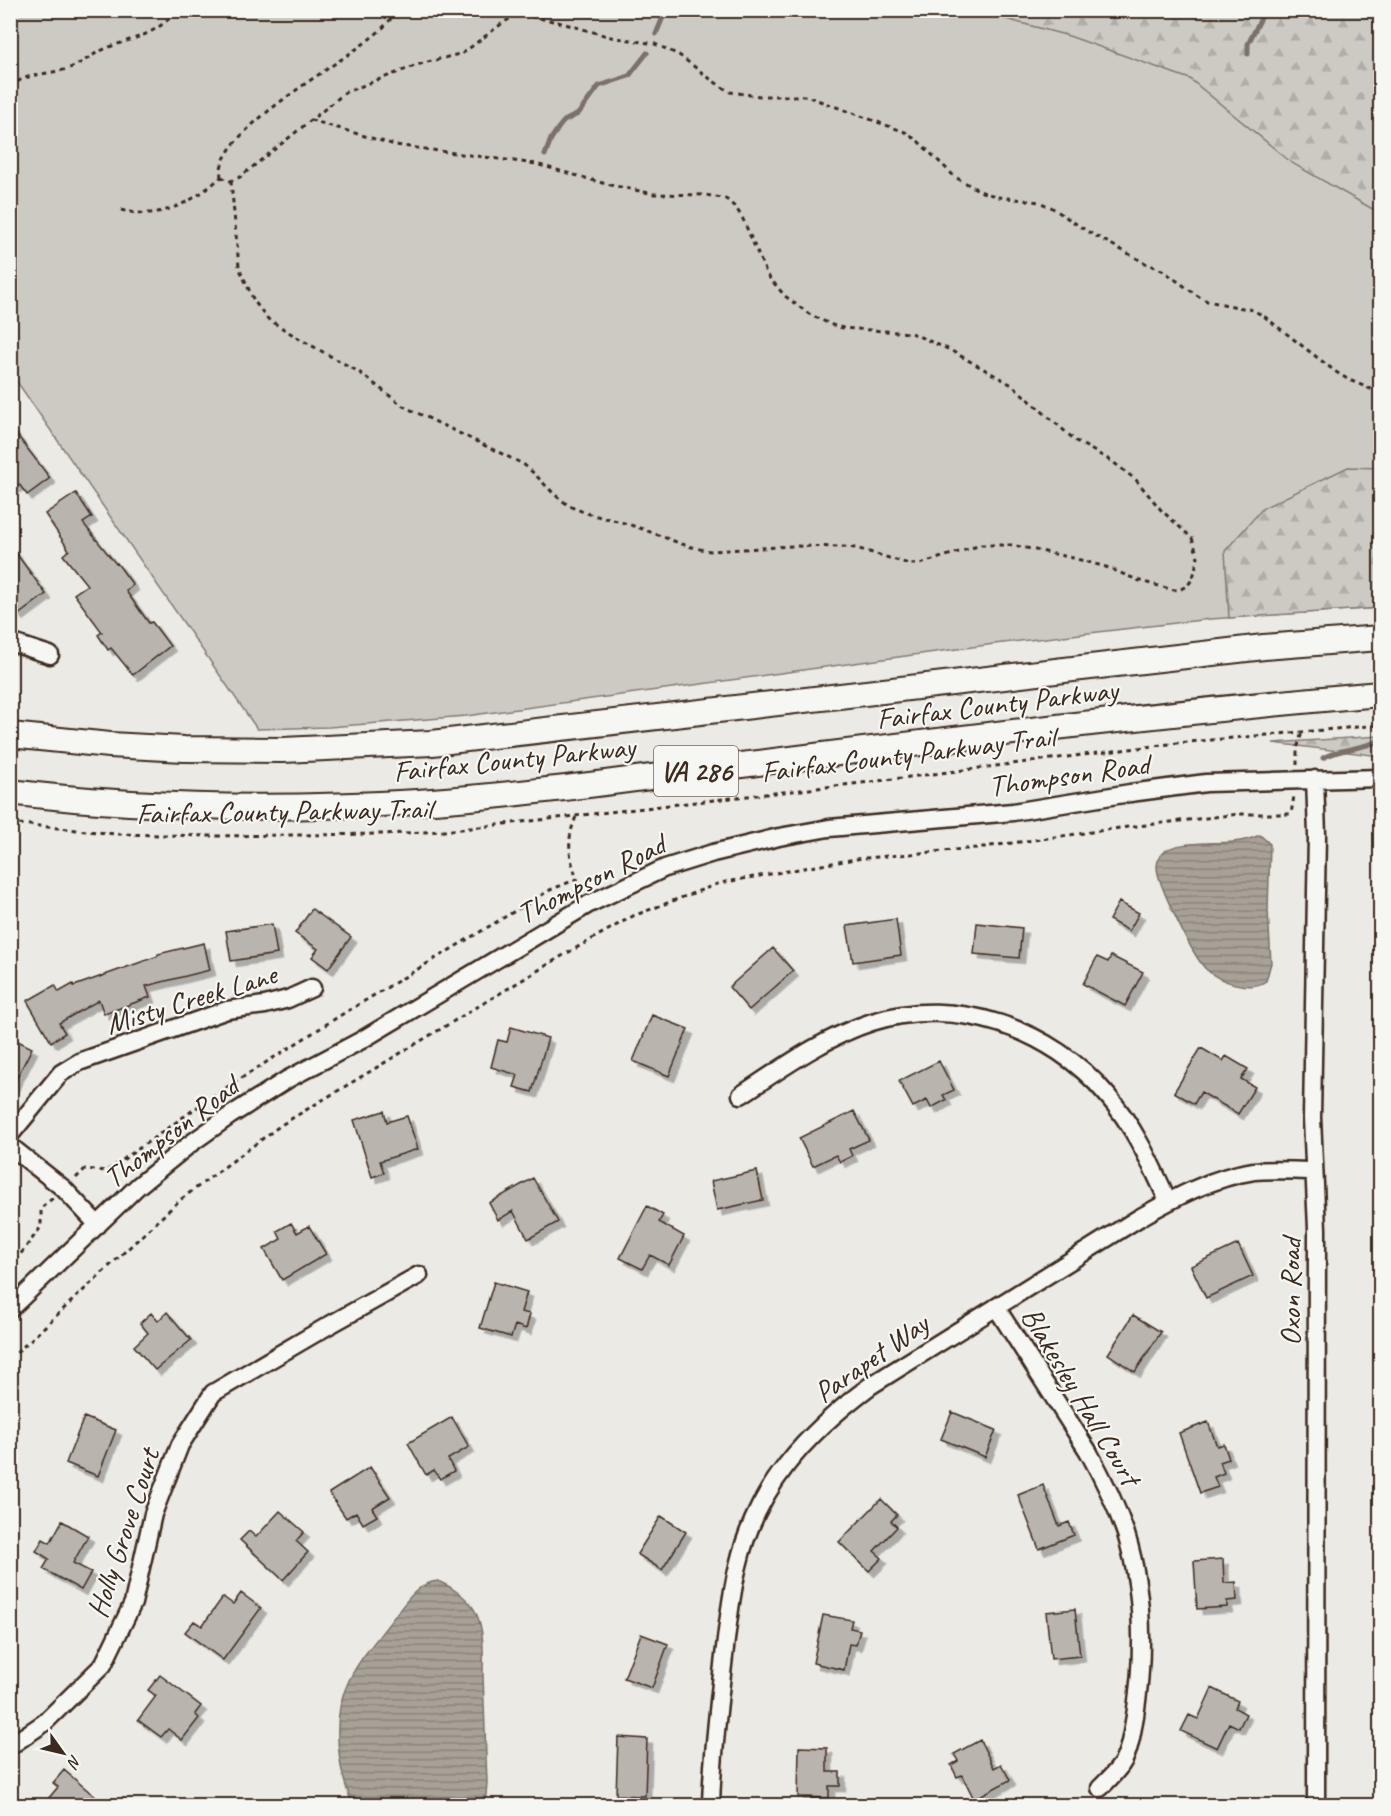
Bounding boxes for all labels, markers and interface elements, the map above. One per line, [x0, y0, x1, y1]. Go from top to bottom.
street label: Fairfax County Parkway [874, 670, 1122, 738]
street label: Fairfax County Parkway Trail [759, 717, 1062, 791]
street label: Fairfax County Parkway [391, 727, 639, 791]
street label: Thompson Road [986, 744, 1156, 805]
road number: VA 286 [654, 746, 738, 796]
street label: Fairfax County Parkway Trail [136, 789, 437, 833]
street label: Thompson Road [510, 824, 675, 933]
street label: Misty Creek Lane [101, 954, 283, 1043]
street label: Thompson Road [96, 1065, 250, 1197]
street label: Oxon Road [1271, 1234, 1309, 1346]
street label: Blakesley Hall Court [1013, 1300, 1151, 1496]
street label: Parapet Way [806, 1303, 938, 1411]
street label: Holly Grove Court [78, 1441, 169, 1622]
north arrow [33, 1723, 93, 1783]
text: N [62, 1751, 86, 1773]

